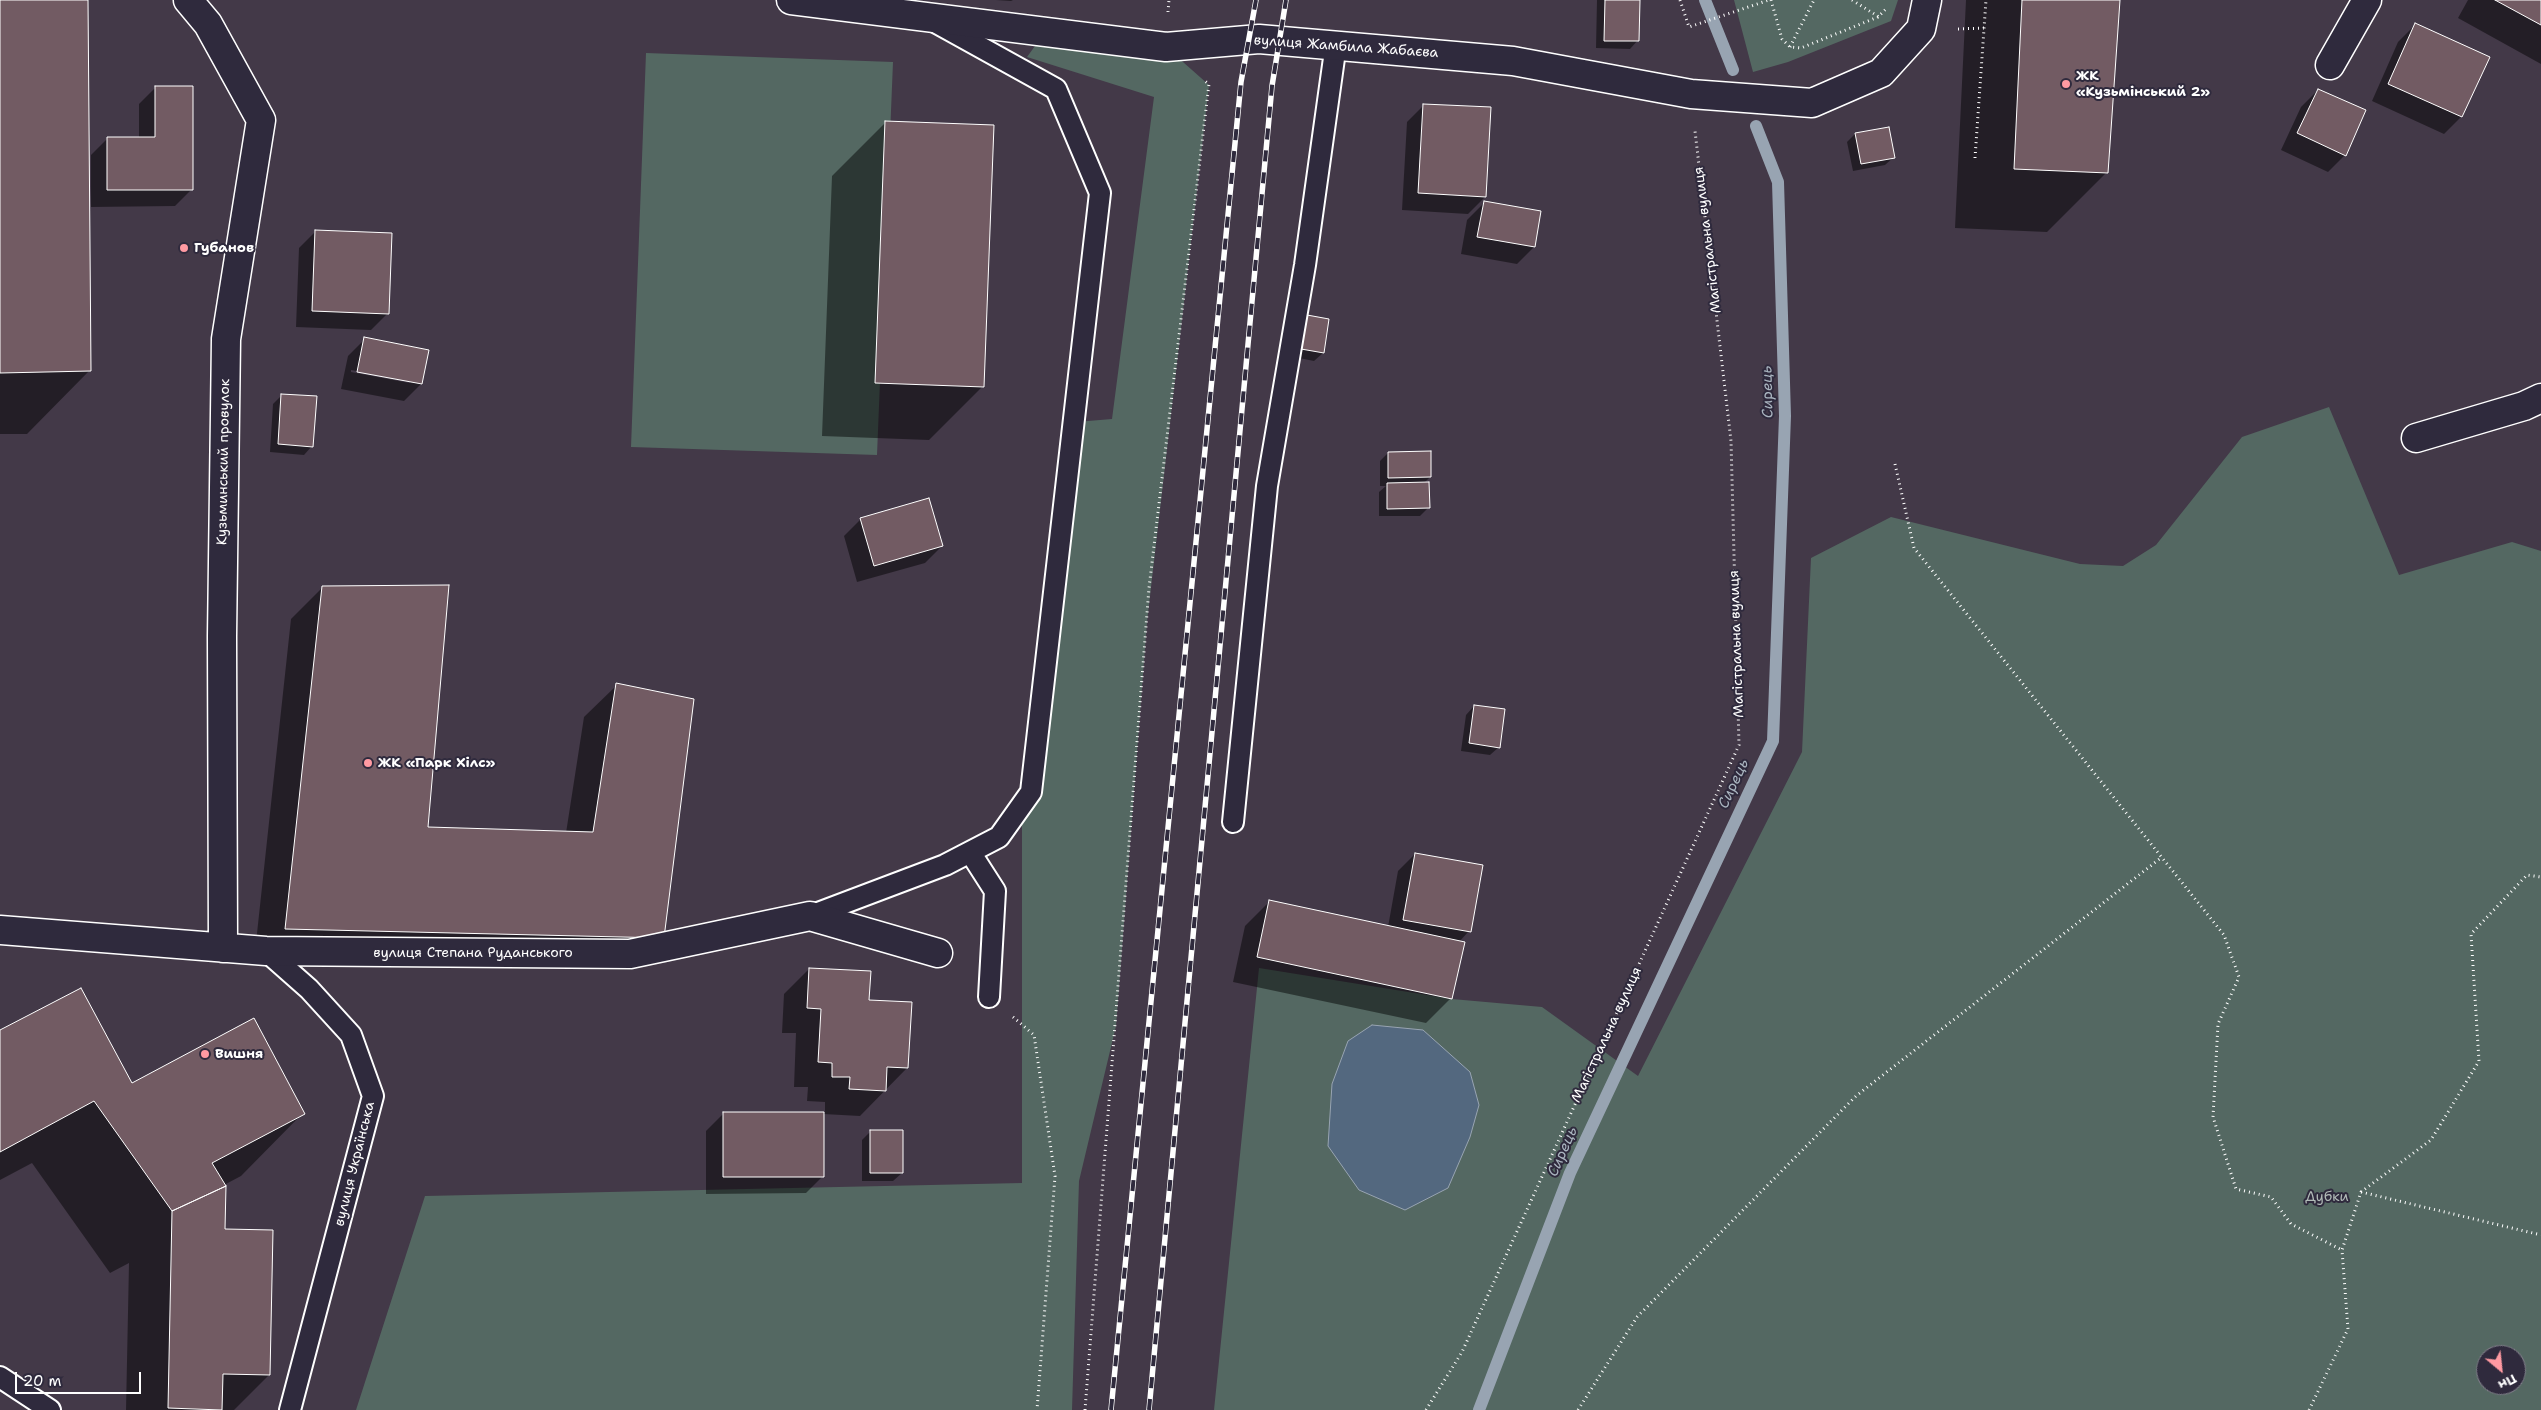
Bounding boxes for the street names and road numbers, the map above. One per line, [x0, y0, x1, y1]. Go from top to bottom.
street label: вулиця Жамбила Жабаєва [1253, 32, 1439, 62]
street label: Магістральна вулиця [1691, 166, 1725, 314]
street label: Кузьминський провулок [214, 379, 234, 545]
street label: Магістральна вулиця [1726, 570, 1748, 718]
street label: вулиця Степана Руданського [373, 945, 573, 961]
street label: Магістральна вулиця [1568, 965, 1646, 1105]
street label: вулиця Українська [331, 1100, 379, 1228]

